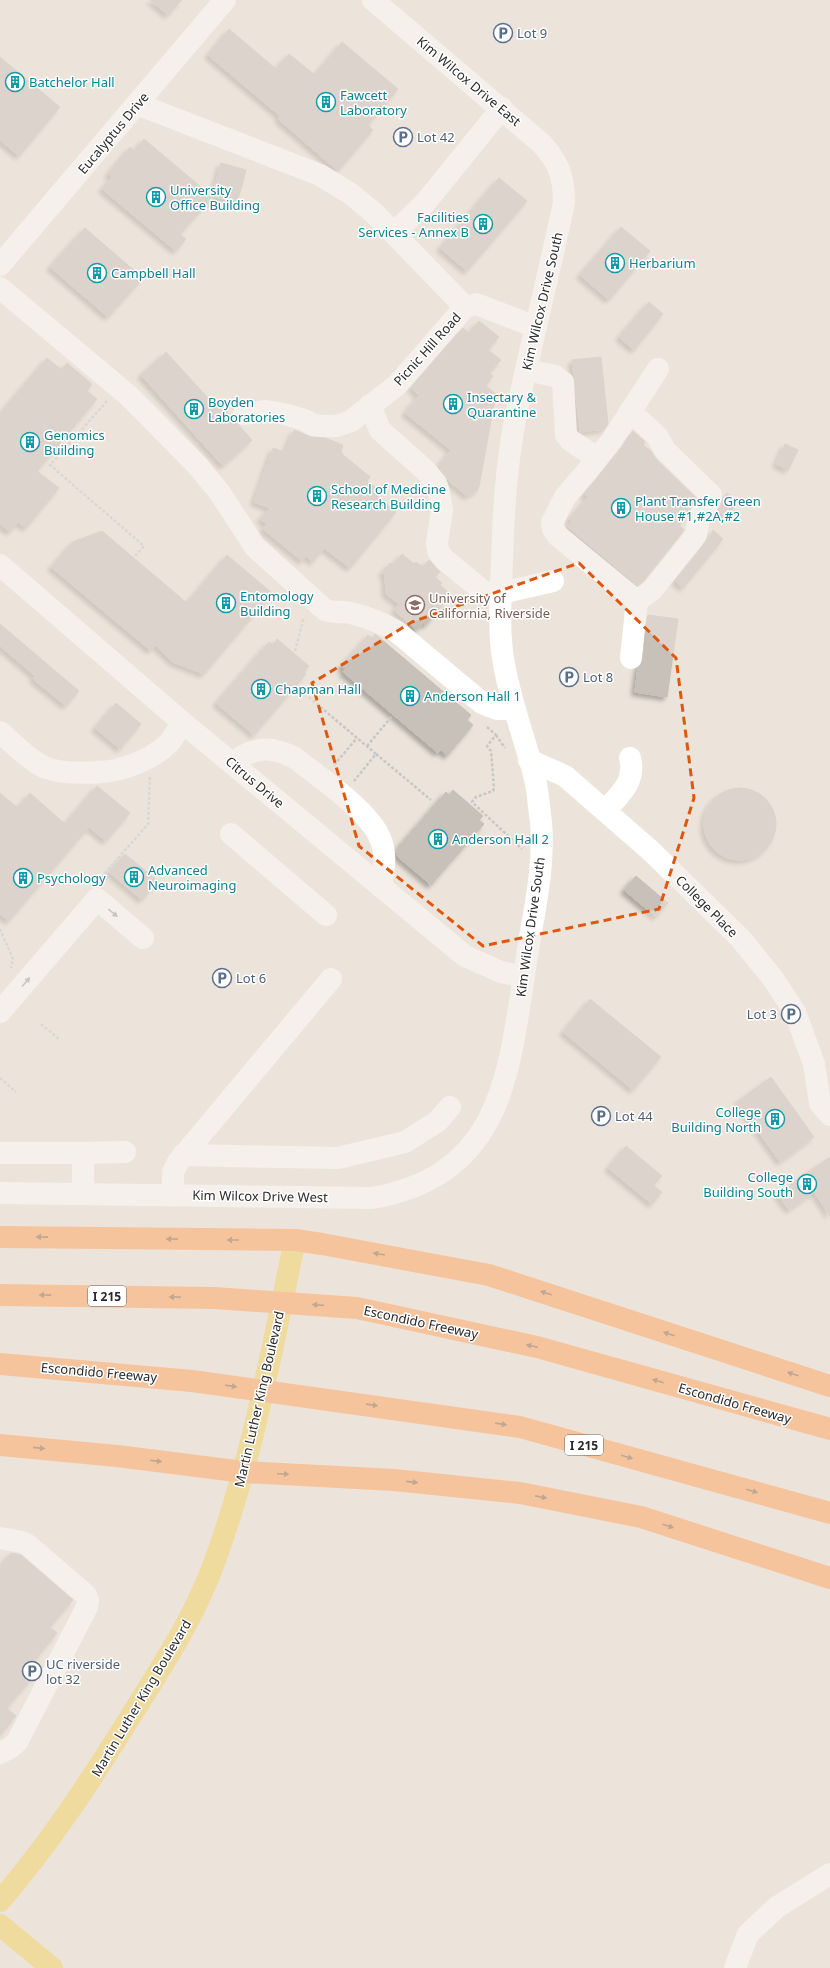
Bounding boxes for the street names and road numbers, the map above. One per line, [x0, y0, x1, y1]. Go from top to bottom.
street label: Kim Wilcox Drive East [413, 32, 525, 130]
street label: Eucalyptus Drive [74, 88, 152, 178]
street label: Kim Wilcox Drive South [517, 230, 567, 372]
street label: Picnic Hill Road [389, 309, 465, 389]
street label: Citrus Drive [222, 752, 288, 812]
street label: Kim Wilcox Drive South [511, 856, 549, 998]
street label: College Place [672, 871, 742, 941]
street label: Kim Wilcox Drive West [192, 1186, 328, 1206]
road number: I 215 [88, 1286, 126, 1306]
street label: Escondido Freeway [362, 1301, 480, 1343]
street label: Martin Luther King Boulevard [230, 1309, 288, 1489]
street label: Escondido Freeway [40, 1358, 158, 1386]
street label: Escondido Freeway [676, 1378, 794, 1428]
road number: I 215 [565, 1435, 603, 1455]
street label: Martin Luther King Boulevard [87, 1616, 195, 1780]

